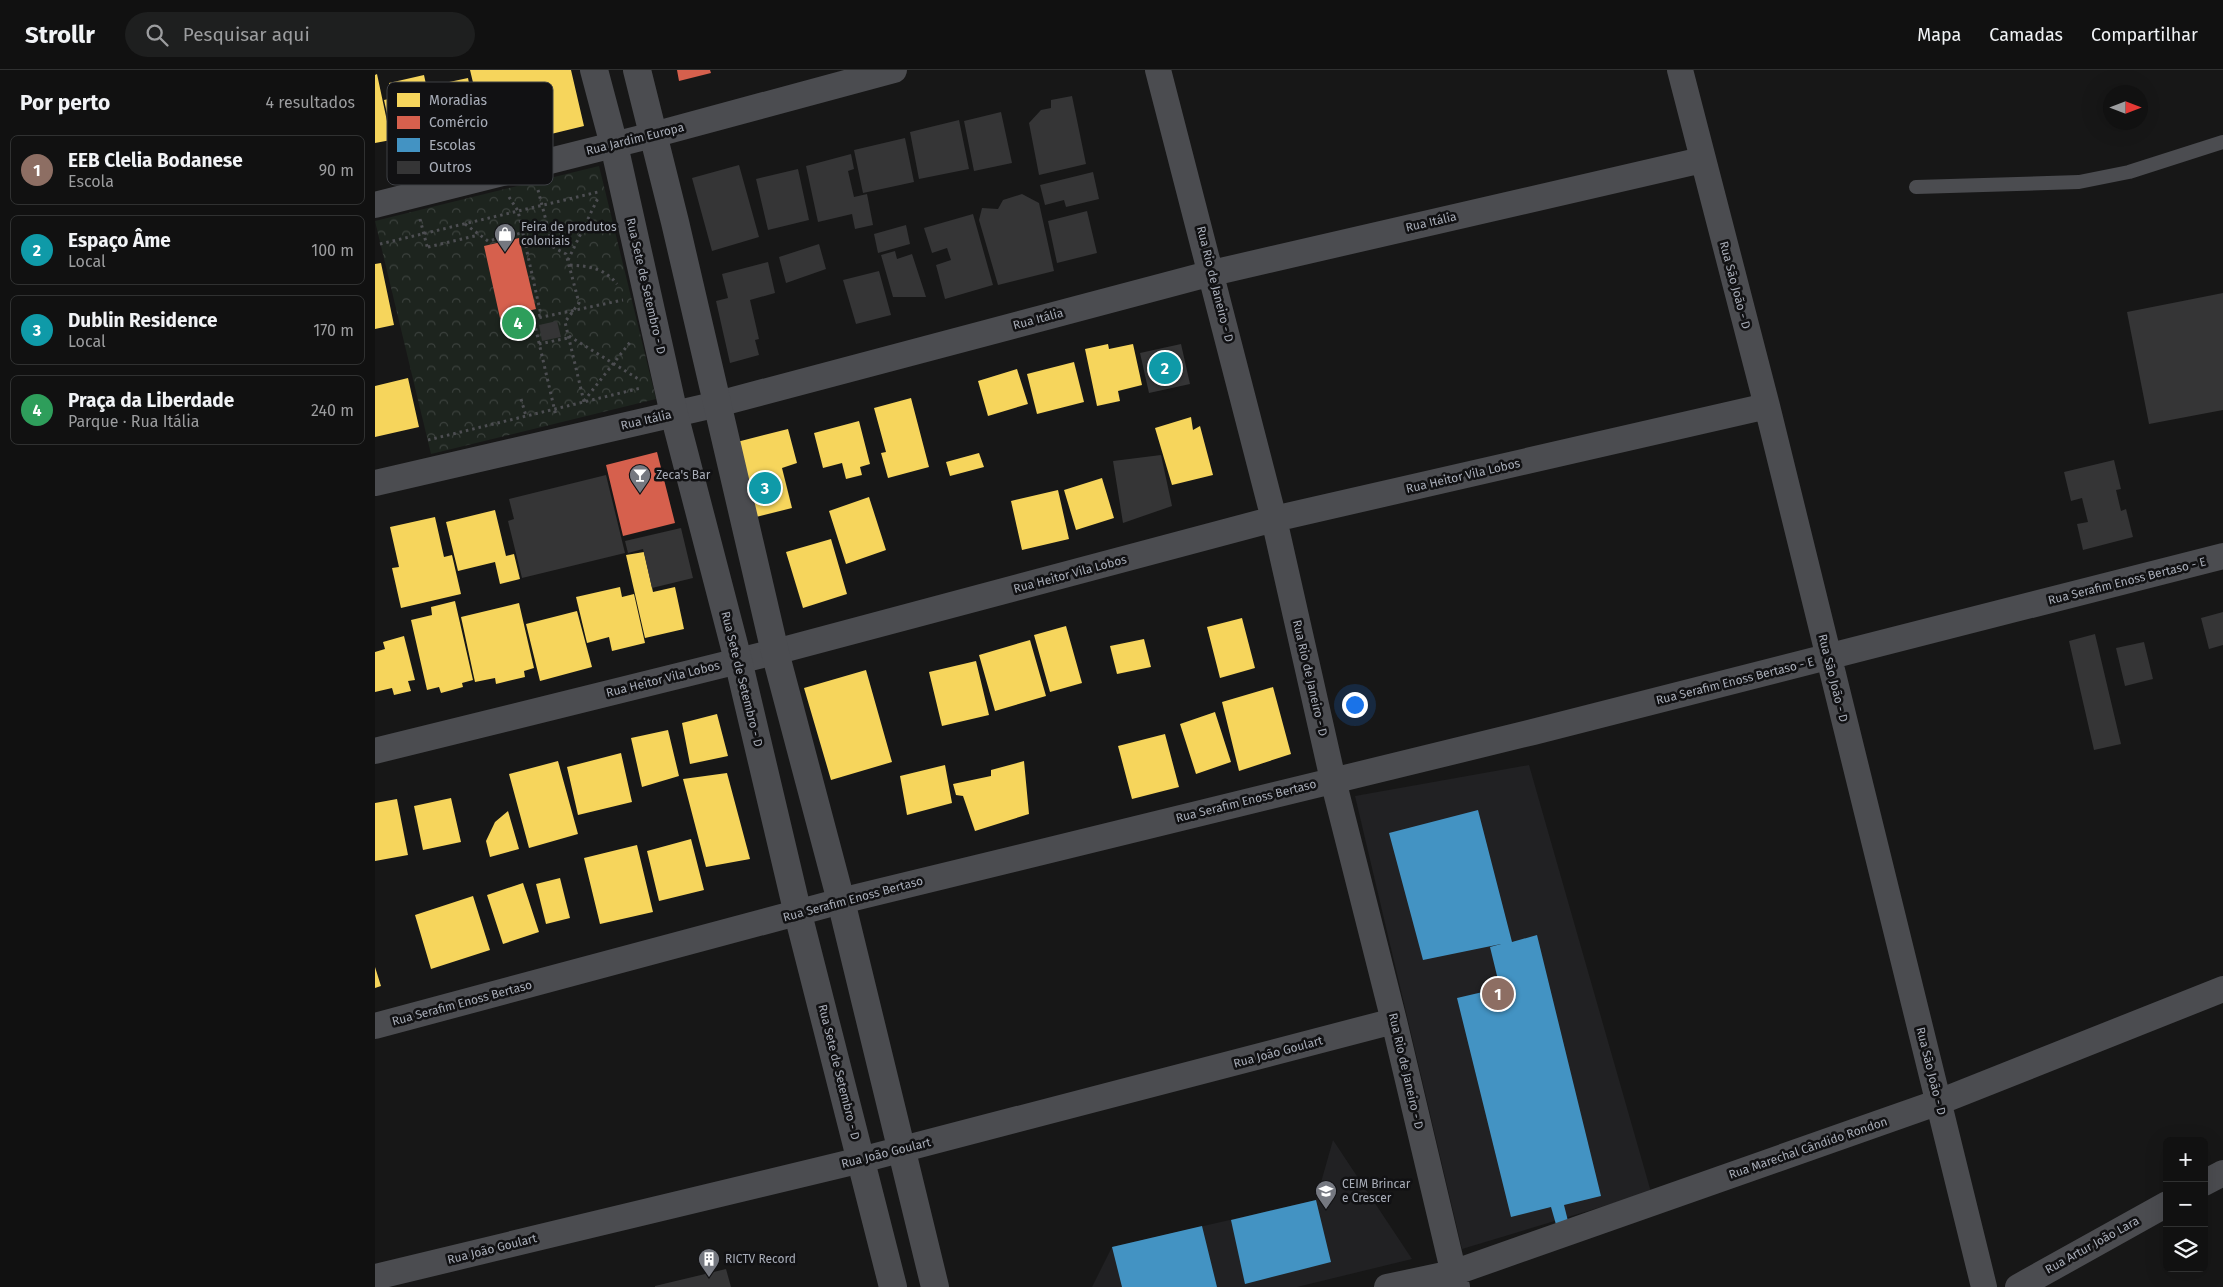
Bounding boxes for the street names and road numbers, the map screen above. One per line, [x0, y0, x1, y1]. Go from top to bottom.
street label: Rua Jardim Europa [585, 120, 685, 158]
street label: Rua Itália [1404, 209, 1458, 235]
street label: Rua Sete de Setembro - D [624, 217, 669, 356]
street label: Rua Rio de Janeiro - D [1194, 225, 1236, 344]
street label: Rua São João - D [1717, 240, 1754, 331]
street label: Rua Itália [1011, 306, 1065, 332]
street label: Rua Itália [619, 407, 673, 433]
street label: Rua Heitor Vila Lobos [1405, 456, 1522, 496]
street label: Rua Heitor Vila Lobos [1012, 552, 1129, 596]
street label: Rua Serafim Enoss Bertaso - E [2047, 555, 2207, 607]
street label: Rua Sete de Setembro - D [718, 610, 766, 748]
street label: Rua Rio de Janeiro - D [1290, 618, 1330, 738]
street label: Rua São João - D [1815, 633, 1851, 724]
street label: Rua Serafim Enoss Bertaso - E [1655, 655, 1815, 707]
street label: Rua Heitor Vila Lobos [605, 658, 722, 700]
street label: Rua Serafim Enoss Bertaso [1174, 777, 1318, 825]
street label: Rua Serafim Enoss Bertaso [781, 874, 925, 924]
street label: Rua Serafim Enoss Bertaso [390, 978, 534, 1028]
street label: Rua Sete de Setembro - D [815, 1003, 863, 1141]
street label: Rua Rio de Janeiro - D [1386, 1011, 1426, 1131]
street label: Rua São João - D [1913, 1026, 1949, 1117]
street label: Rua João Goulart [1232, 1033, 1325, 1071]
street label: Rua Marechal Cândido Rondon [1727, 1114, 1889, 1182]
street label: Rua João Goulart [840, 1135, 933, 1171]
street label: Rua Artur João Lara [2043, 1213, 2141, 1277]
street label: Rua João Goulart [446, 1231, 539, 1267]

